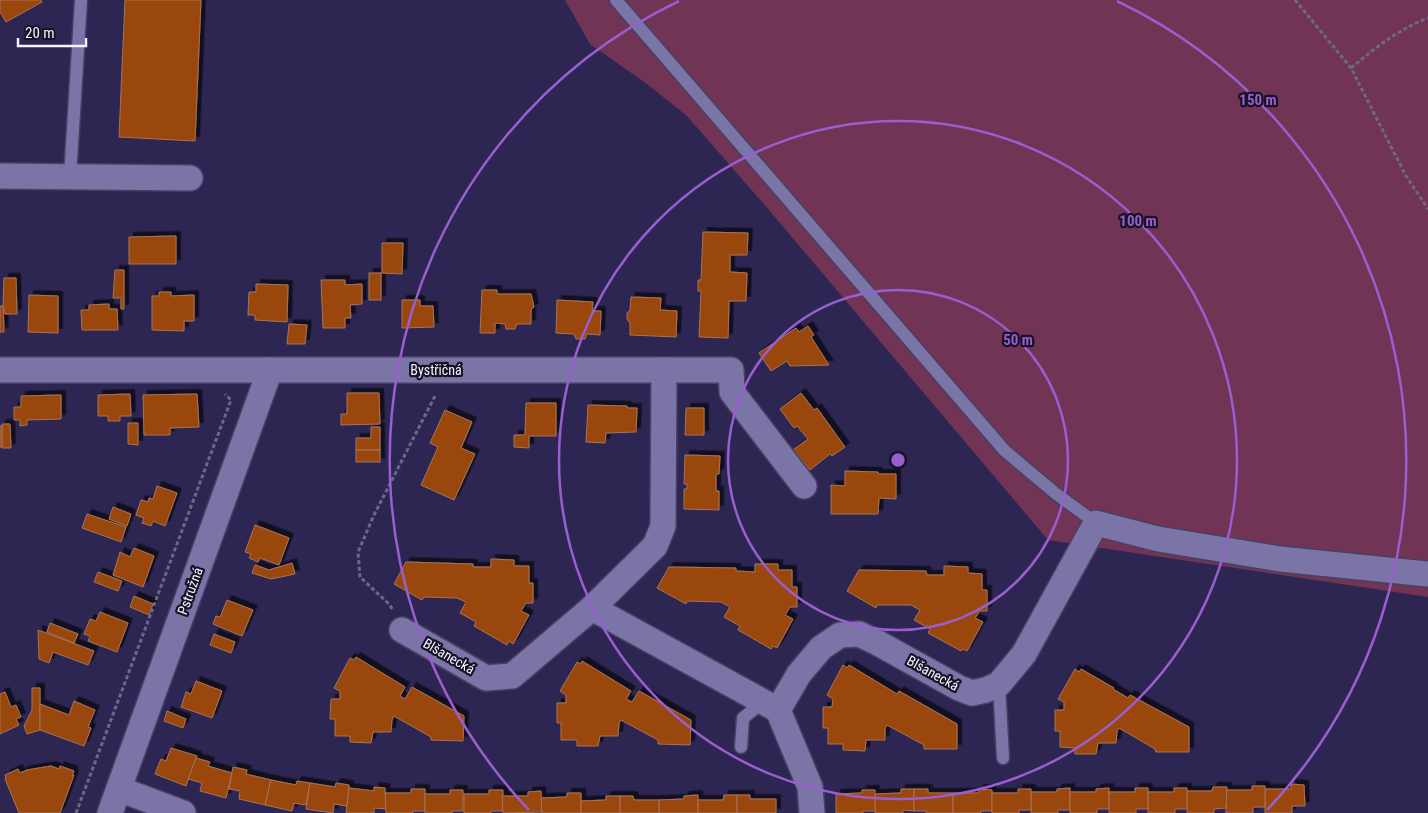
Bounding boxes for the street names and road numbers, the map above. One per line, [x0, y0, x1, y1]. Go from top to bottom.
street label: Bystřičná [410, 362, 462, 378]
street label: Pstružná [174, 565, 206, 617]
street label: Blšanecká [420, 635, 478, 677]
street label: Blšanecká [904, 652, 962, 694]

